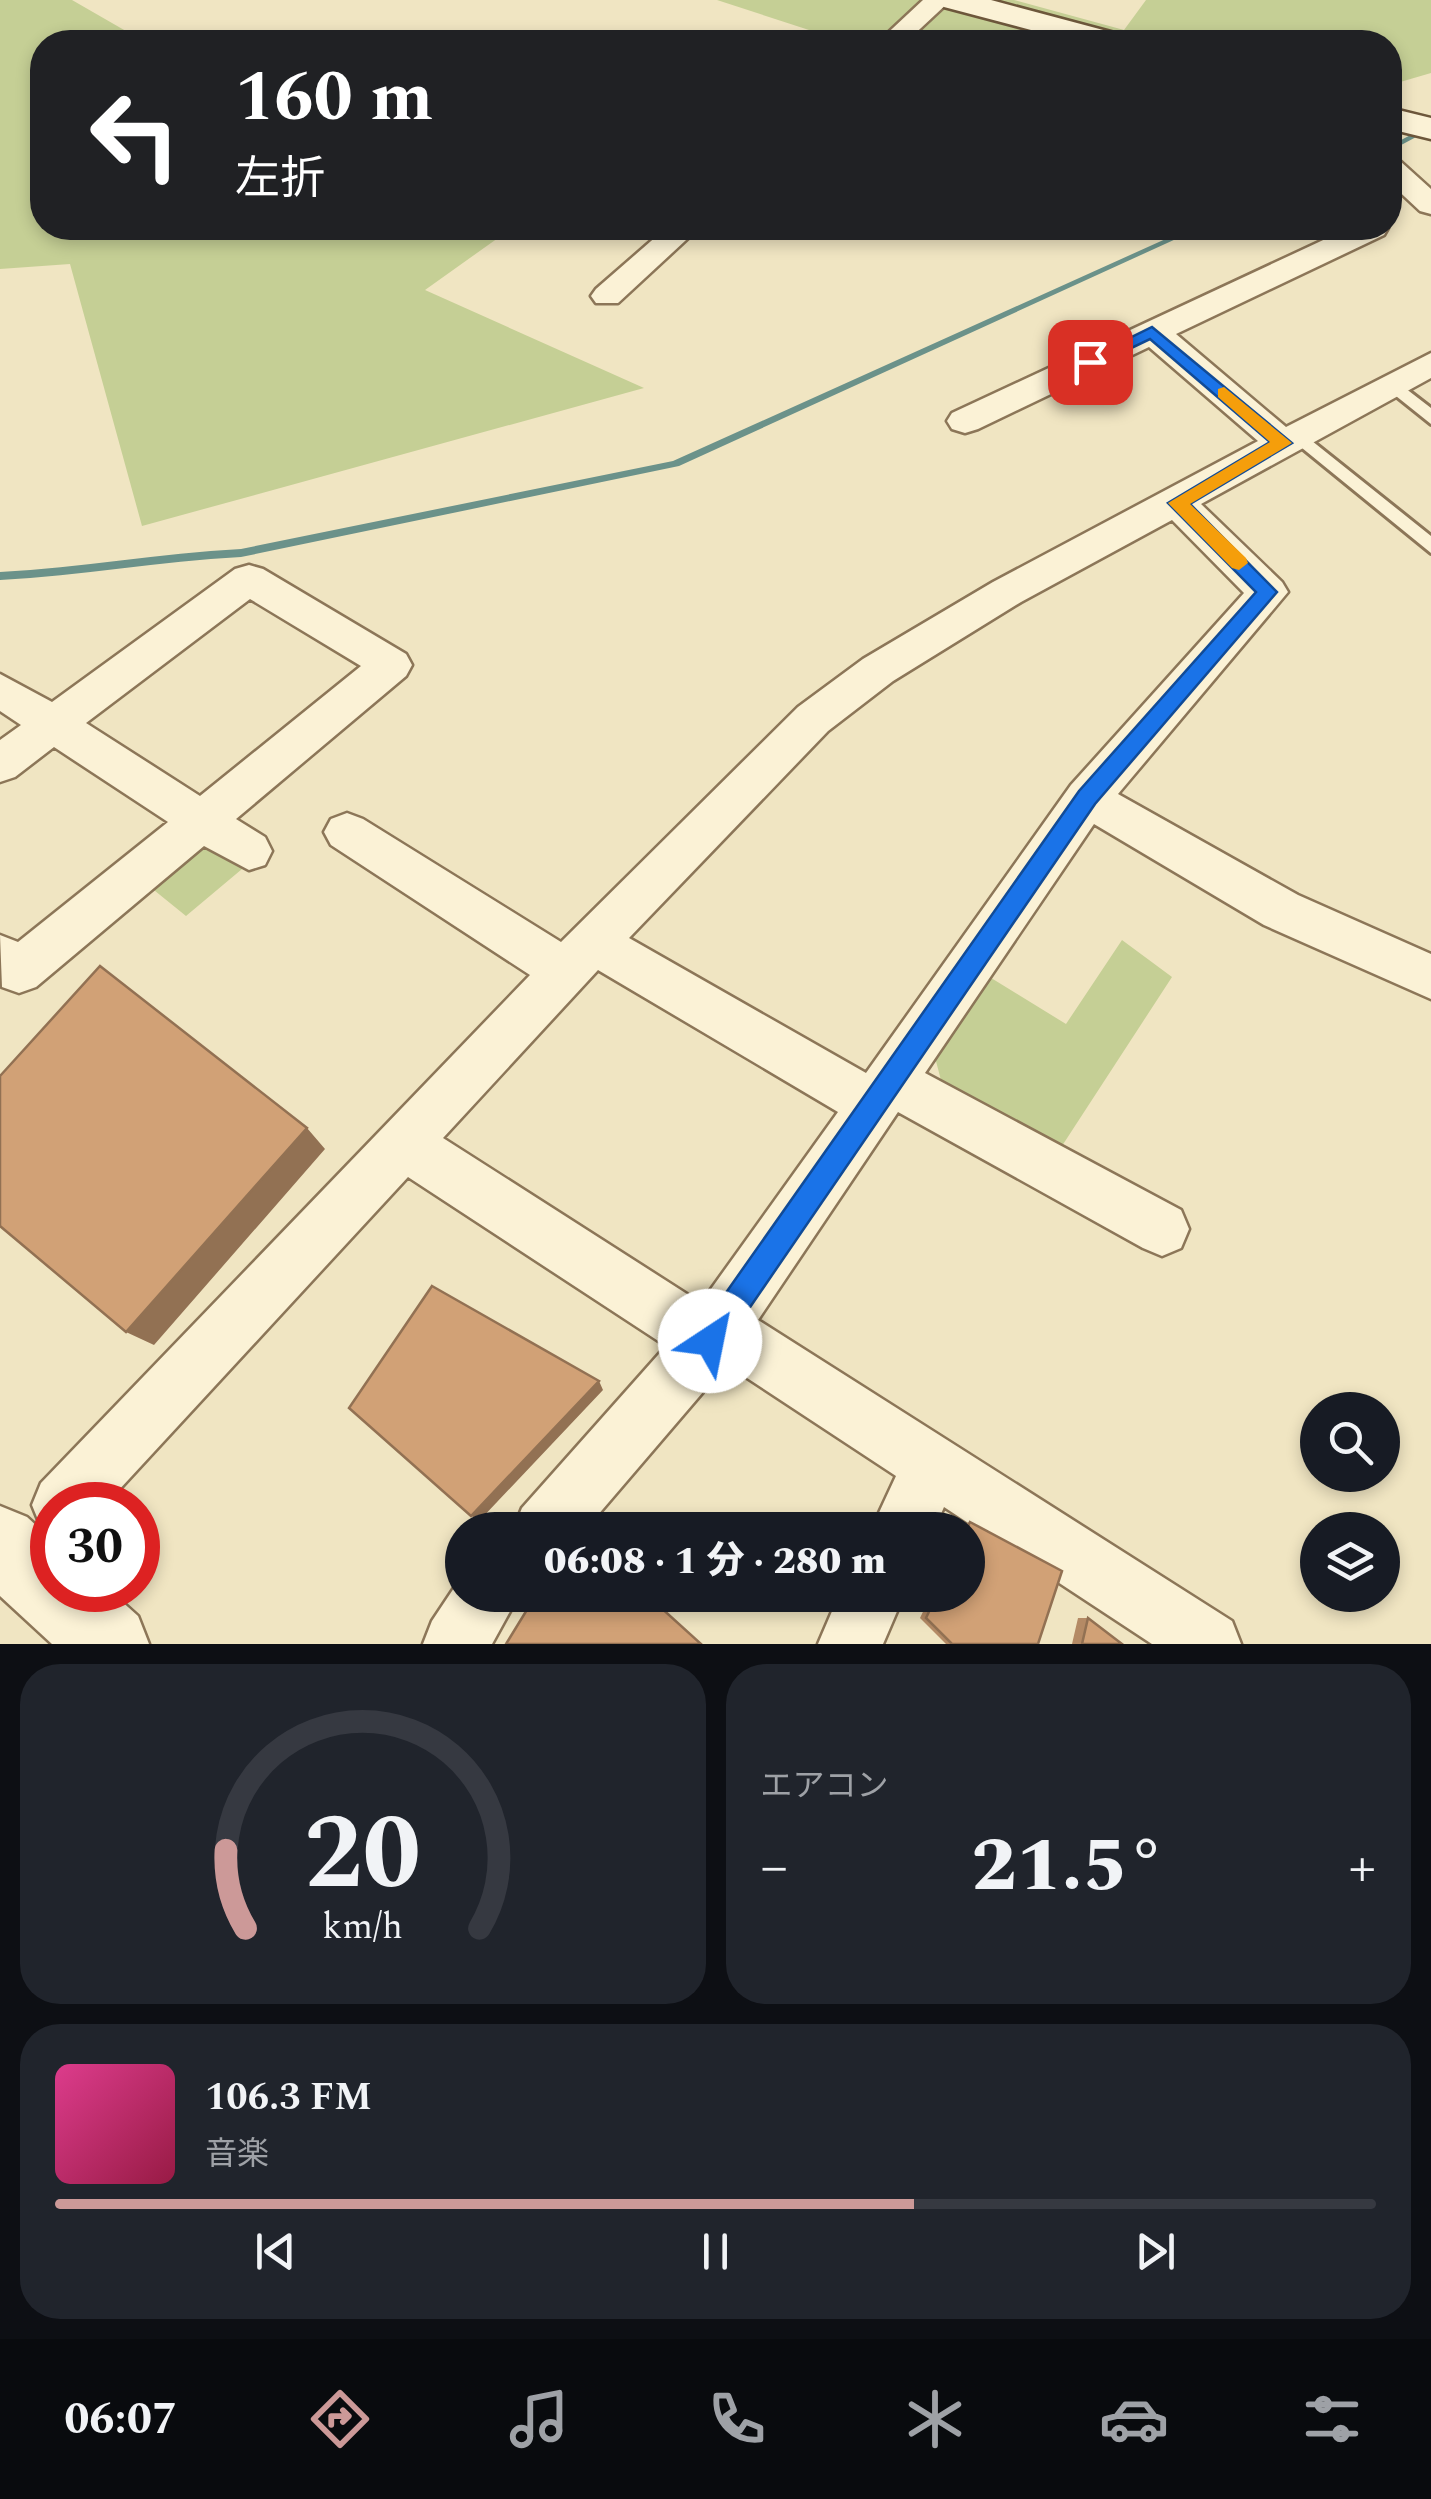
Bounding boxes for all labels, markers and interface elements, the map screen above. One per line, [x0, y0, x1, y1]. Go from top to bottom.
text: 160 m [235, 45, 433, 151]
icon: left [70, 70, 200, 200]
text: 左折 [235, 145, 325, 214]
pin [1048, 320, 1133, 405]
icon: arrive [1063, 335, 1118, 390]
position arrow [658, 1289, 762, 1393]
map controls [1300, 1392, 1400, 1612]
button: search [1300, 1392, 1400, 1492]
speed limit sign: 30 [30, 1482, 160, 1612]
button: layers [1300, 1512, 1400, 1612]
text: 06:08 · 1 分 · 280 m [544, 1533, 886, 1591]
text: エアコン [761, 1762, 889, 1811]
text: 20 [304, 1776, 421, 1934]
text: 21.5° [971, 1810, 1165, 1924]
text: − [761, 1826, 788, 1909]
text: + [1348, 1826, 1376, 1909]
text: km/h [323, 1900, 403, 1955]
text: 106.3 FM [205, 2069, 372, 2127]
text: 音楽 [205, 2130, 269, 2179]
icon: previous [248, 2224, 303, 2279]
icon: pause [688, 2224, 743, 2279]
icon: next [1128, 2224, 1183, 2279]
icon: directions [305, 2384, 375, 2454]
icon: music [504, 2384, 574, 2454]
icon: phone [702, 2384, 772, 2454]
icon: climate [900, 2384, 970, 2454]
icon: car [1099, 2384, 1169, 2454]
icon: filters [1297, 2384, 1367, 2454]
text: 06:07 [64, 2385, 177, 2454]

